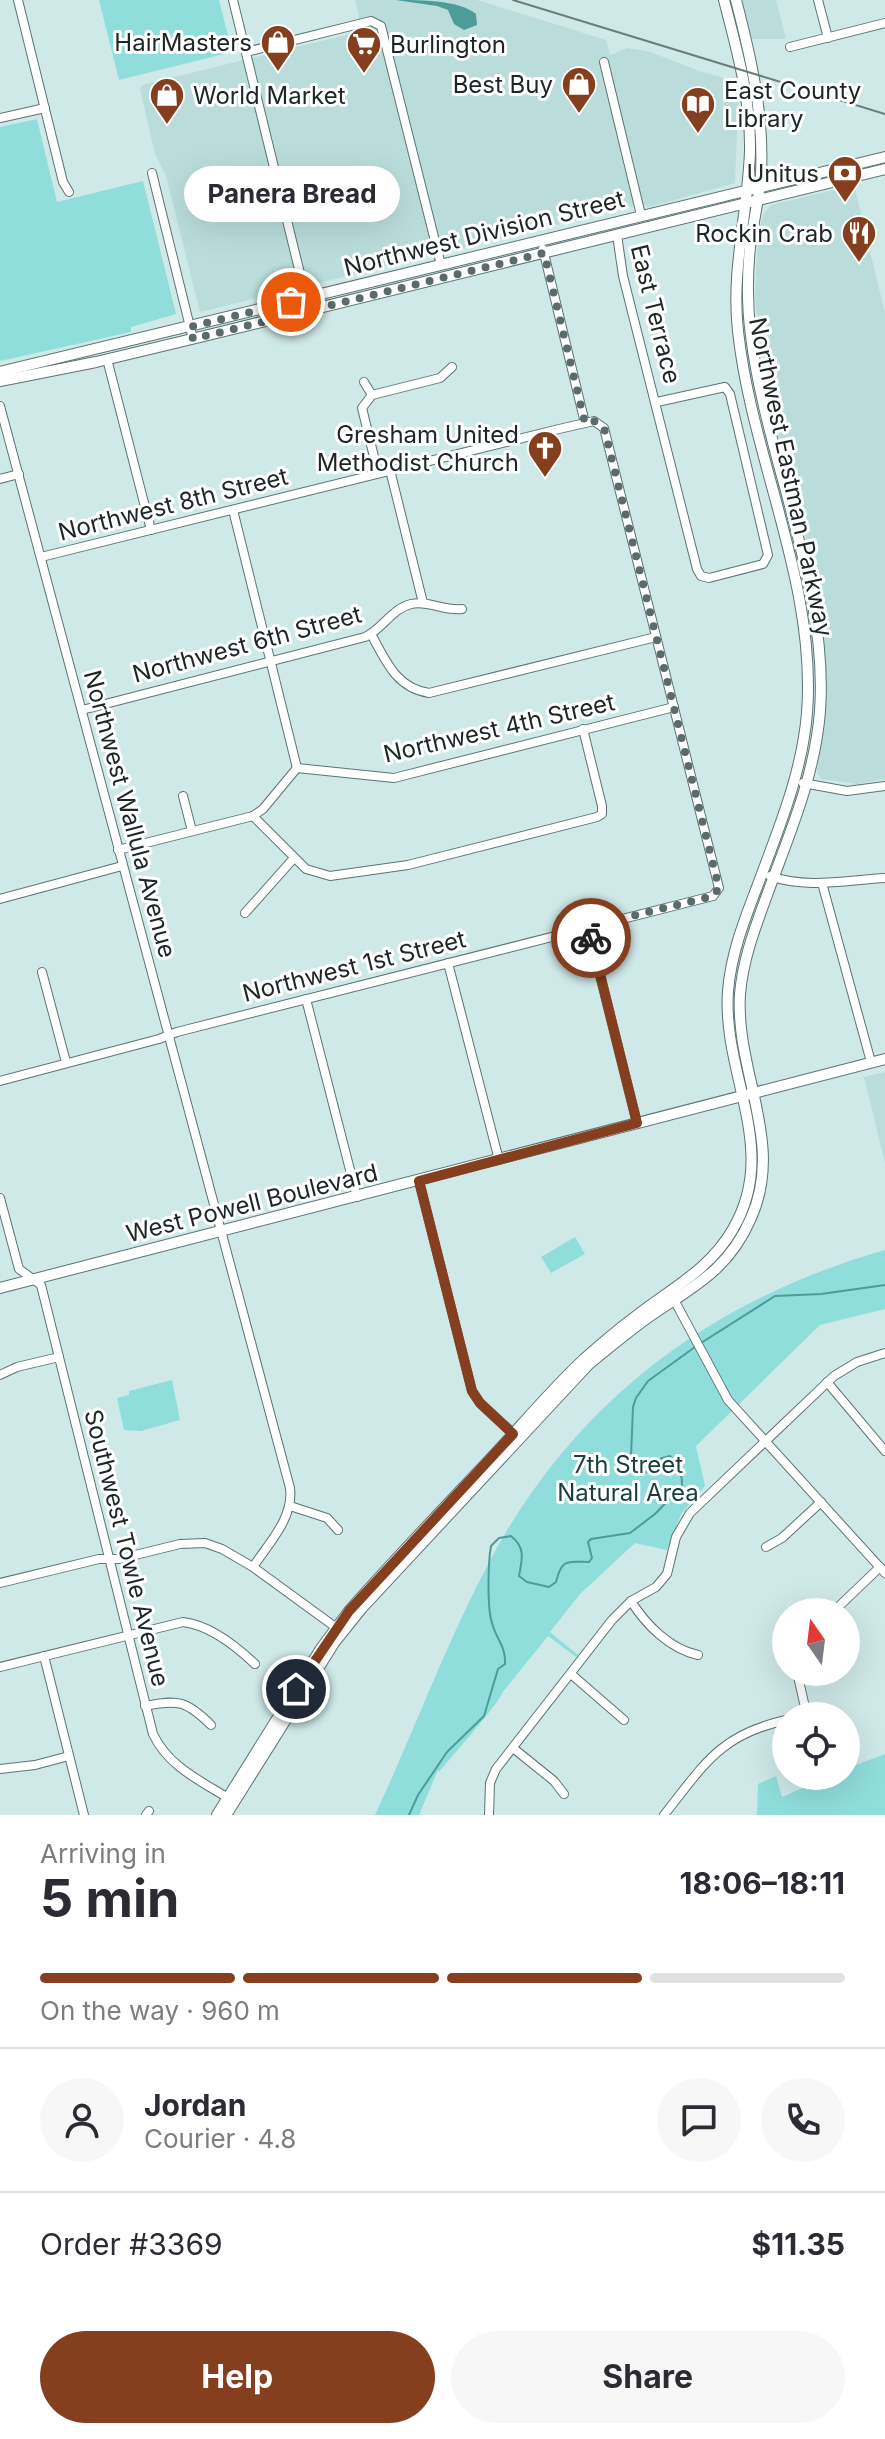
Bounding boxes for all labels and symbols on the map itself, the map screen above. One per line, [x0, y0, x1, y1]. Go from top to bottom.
shop icon: HairMasters [259, 23, 297, 73]
supermarket icon: Burlington [345, 25, 383, 75]
place label: HairMasters [114, 28, 252, 57]
place label: Burlington [390, 30, 506, 59]
shop icon: Best Buy [560, 65, 598, 115]
place label: Best Buy [453, 70, 553, 99]
shop icon: World Market [148, 76, 186, 126]
place label: East County Library [724, 76, 861, 133]
place label: World Market [193, 81, 346, 110]
library icon: East County Library [679, 85, 717, 135]
bank icon: Unitus [826, 154, 864, 204]
place label: Unitus [746, 159, 819, 188]
callout: Panera Bread [183, 166, 399, 222]
street label: Northwest Division Street [341, 184, 628, 282]
restaurant icon: Rockin Crab [840, 214, 878, 264]
place label: Rockin Crab [695, 219, 833, 248]
street label: East Terrace [625, 241, 687, 387]
pin [257, 268, 325, 336]
street label: Northwest Eastman Parkway [743, 315, 839, 639]
place label: Gresham United Methodist Church [317, 420, 519, 477]
church icon: Gresham United Methodist Church [526, 429, 564, 479]
street label: Northwest 8th Street [55, 461, 291, 547]
street label: Northwest 6th Street [129, 599, 365, 689]
street label: Northwest Wallula Avenue [78, 667, 182, 961]
street label: Northwest 4th Street [381, 687, 618, 769]
courier [551, 898, 631, 978]
street label: Northwest 1st Street [239, 924, 469, 1008]
street label: West Powell Boulevard [123, 1158, 381, 1248]
street label: Southwest Towle Avenue [79, 1406, 175, 1690]
park label: 7th Street Natural Area [557, 1450, 699, 1507]
north arrow [772, 1598, 860, 1686]
pin [262, 1655, 330, 1723]

